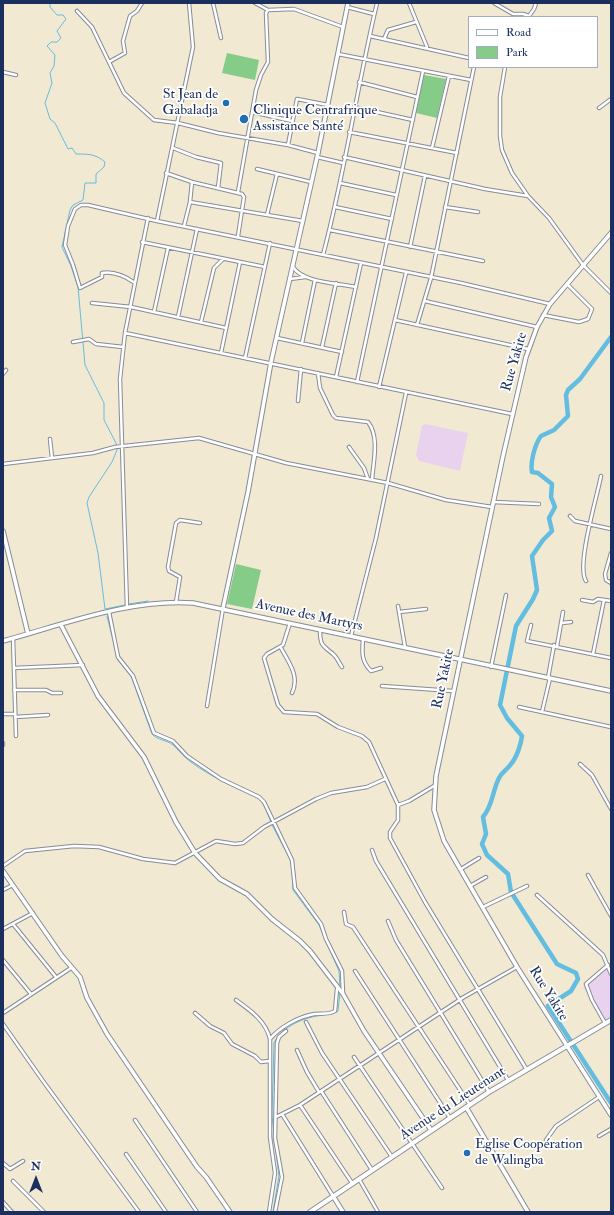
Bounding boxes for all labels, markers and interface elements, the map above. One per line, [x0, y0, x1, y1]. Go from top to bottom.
legend [468, 16, 598, 68]
text: Road [506, 25, 531, 40]
text: Park [506, 45, 528, 60]
place label: St Jean de Gabaladja [163, 87, 218, 120]
marker: St Jean de Gabaladja [221, 98, 231, 108]
place label: Clinique Centrafrique Assistance Santé [253, 103, 377, 136]
marker: Clinique Centrafrique Assistance Santé [238, 113, 250, 125]
street label: Rue Yakite [499, 330, 531, 394]
street label: Avenue des Martyrs [254, 596, 364, 636]
street label: Rue Yakite [429, 648, 459, 710]
street label: Rue Yakite [525, 964, 571, 1024]
street label: Avenue du Lieutenant [397, 1064, 509, 1144]
place label: Eglise Coopération de Walingba [475, 1137, 583, 1170]
marker: Eglise Coopération de Walingba [462, 1148, 472, 1158]
north arrow [16, 1159, 56, 1199]
text: N [31, 1160, 41, 1173]

